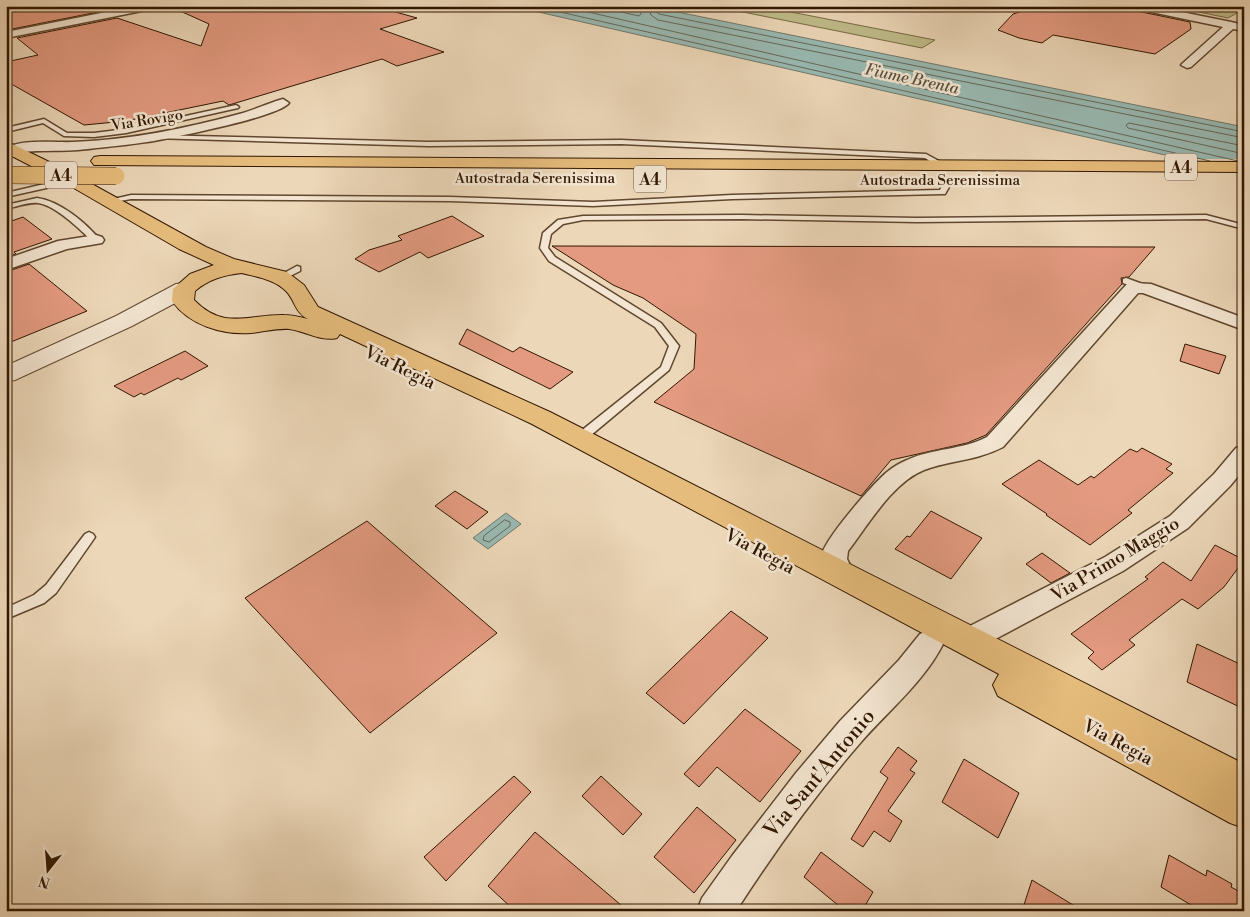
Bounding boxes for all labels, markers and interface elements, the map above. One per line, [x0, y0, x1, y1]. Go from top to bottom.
water label: Fiume Brenta [863, 59, 961, 99]
street label: Via Rovigo [109, 105, 184, 136]
road number: A4 [1165, 154, 1197, 180]
road number: A4 [45, 162, 77, 188]
road number: A4 [634, 165, 666, 192]
street label: Autostrada Serenissima [454, 169, 616, 188]
street label: Autostrada Serenissima [859, 171, 1021, 190]
street label: Via Regia [360, 340, 440, 395]
street label: Via Primo Maggio [1046, 512, 1184, 607]
street label: Via Regia [720, 523, 800, 580]
street label: Via Sant'Antonio [758, 704, 881, 844]
street label: Via Regia [1078, 714, 1158, 771]
north arrow [22, 844, 72, 894]
text: N [37, 871, 52, 892]

